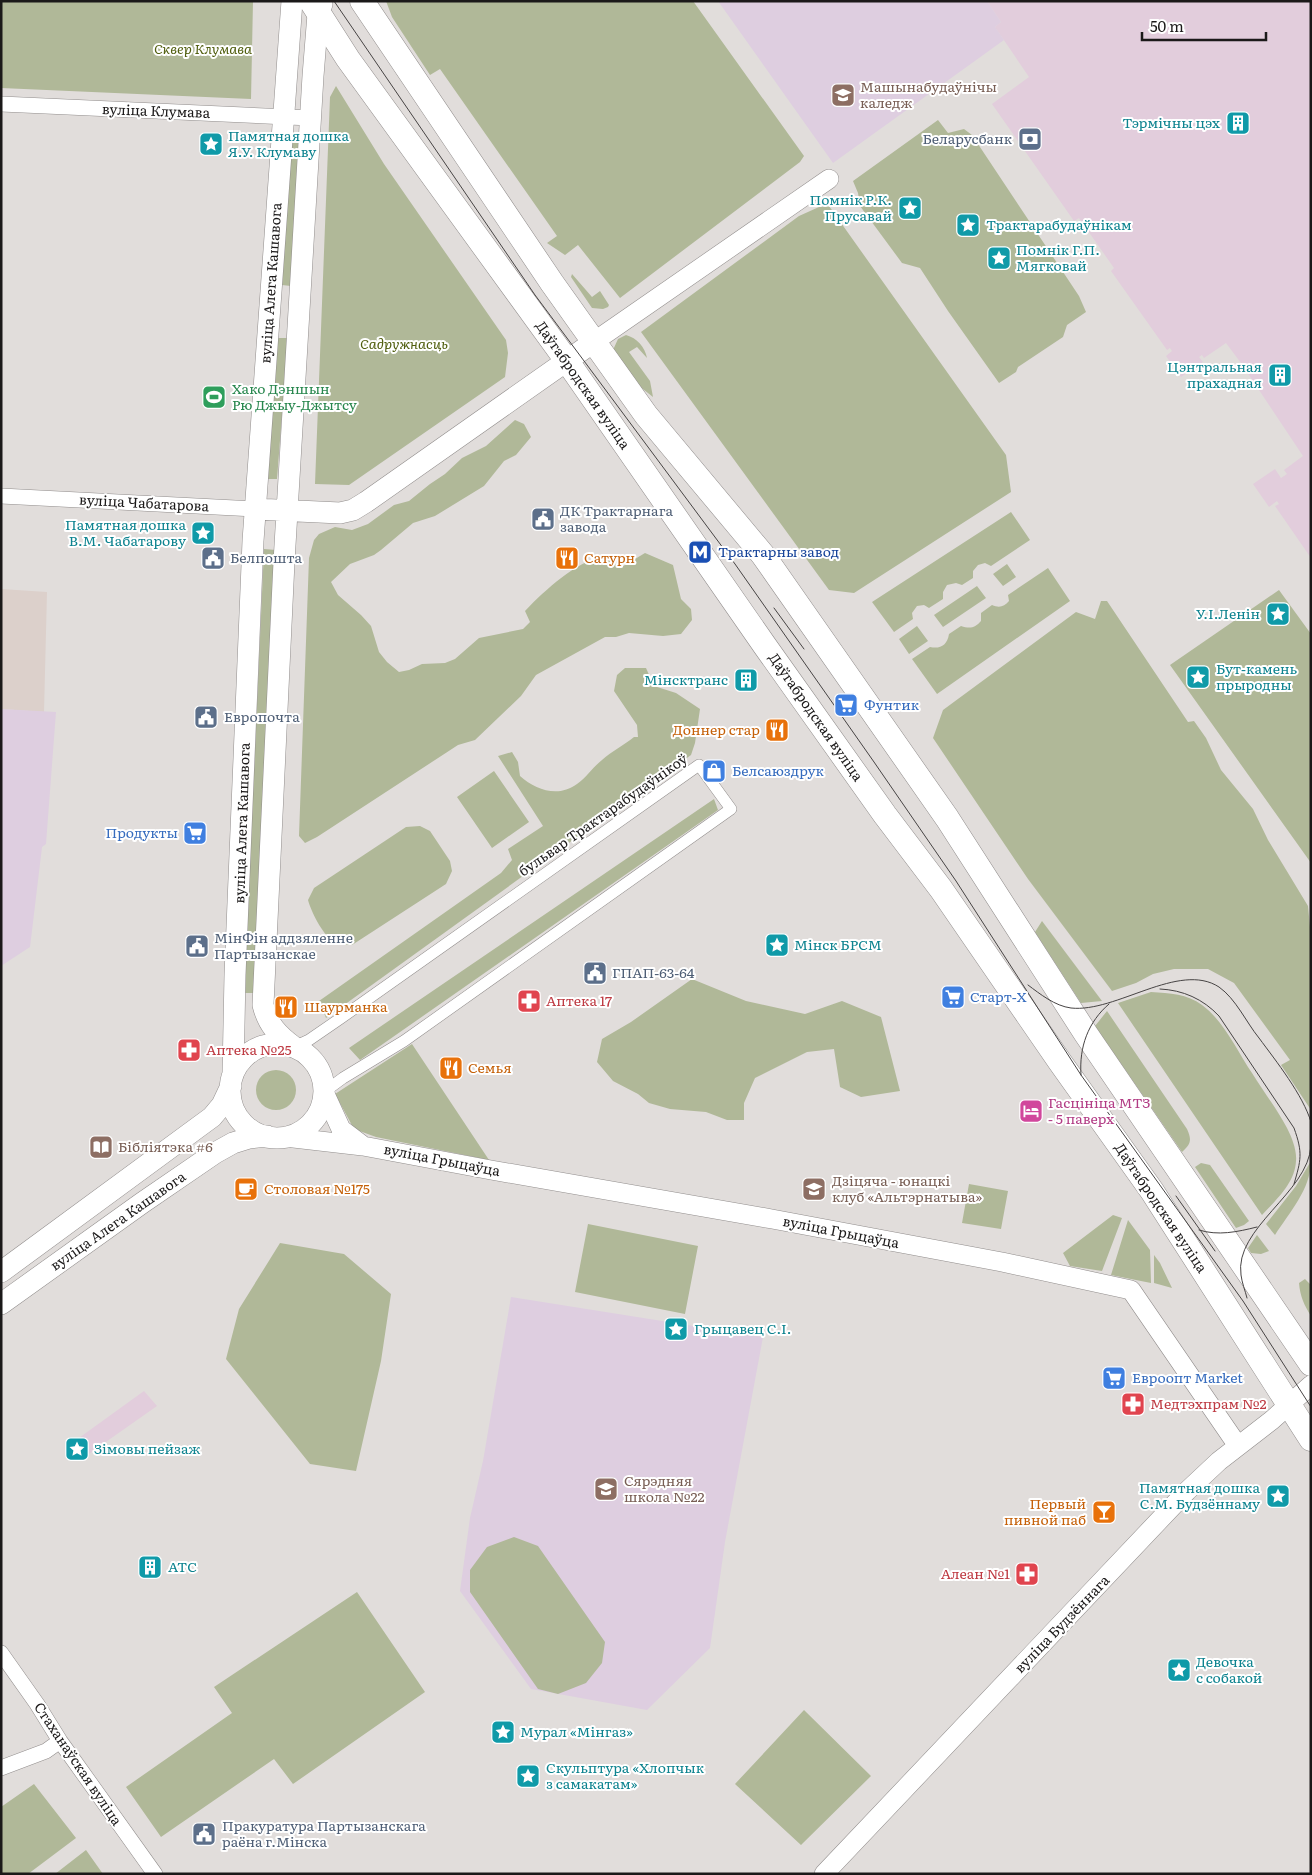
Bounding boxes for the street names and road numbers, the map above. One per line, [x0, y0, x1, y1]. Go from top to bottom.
street label: вуліца Клумава [101, 98, 211, 122]
street label: вуліца Алега Кашавога [254, 201, 286, 364]
street label: Даўгабродская вуліца [532, 316, 636, 453]
street label: вуліца Чабатарова [79, 489, 210, 515]
street label: Даўгабродская вуліца [765, 648, 869, 785]
street label: вуліца Алега Кашавога [228, 742, 254, 904]
street label: бульвар Трактарабудаўнікоў [514, 748, 692, 880]
street label: вуліца Грыцаўца [382, 1138, 503, 1180]
street label: Даўгабродская вуліца [1111, 1139, 1213, 1277]
street label: вуліца Алега Кашавога [46, 1165, 190, 1275]
street label: вуліца Грыцаўца [781, 1210, 902, 1252]
street label: вуліца Будзённага [1009, 1570, 1114, 1677]
street label: Стаханаўская вуліца [30, 1698, 128, 1829]

